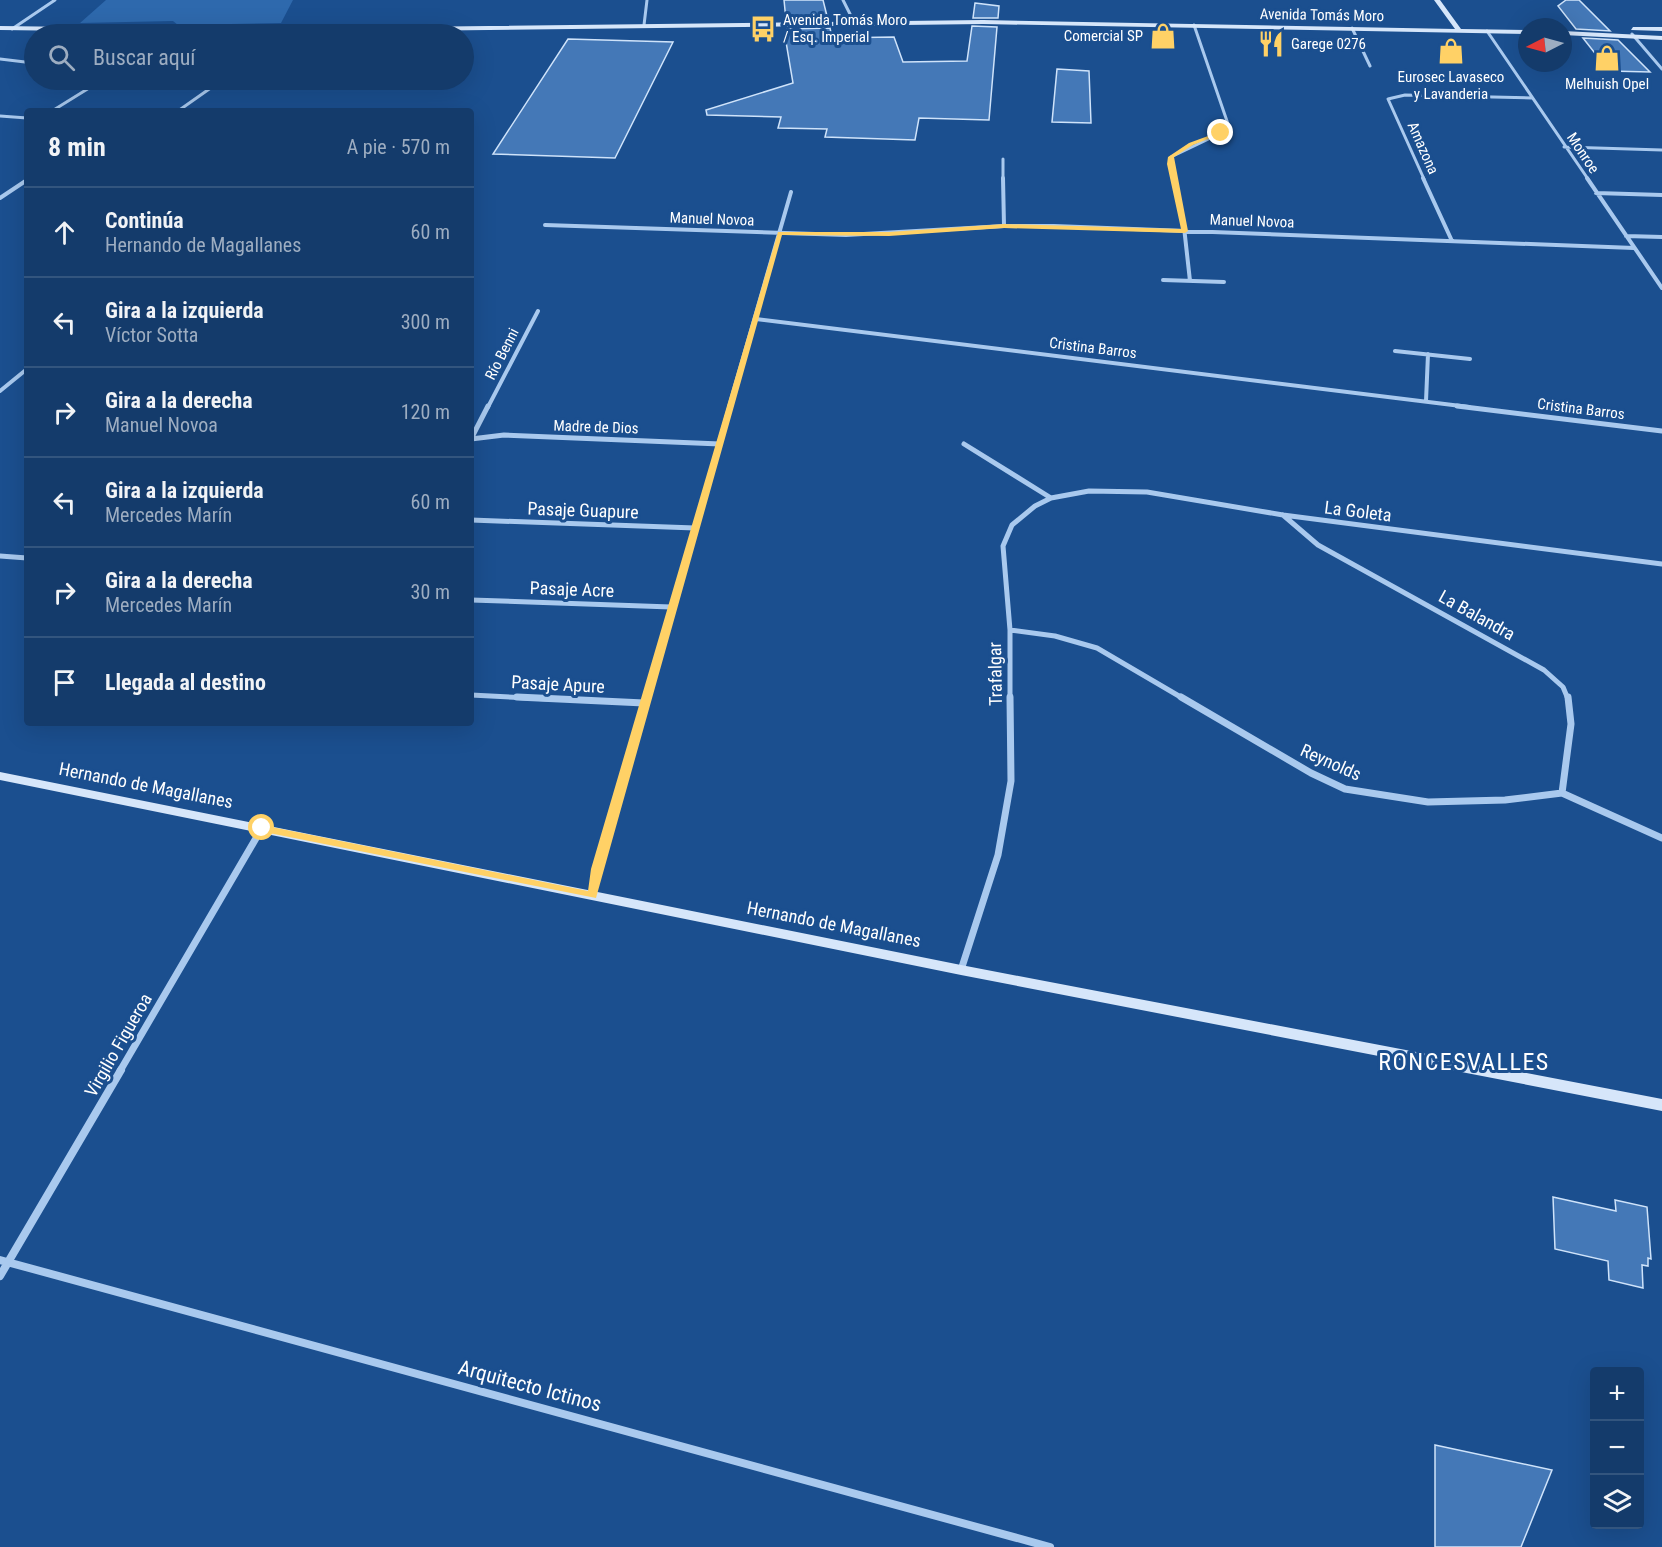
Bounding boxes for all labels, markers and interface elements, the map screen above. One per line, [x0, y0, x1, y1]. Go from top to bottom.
street label: Avenida Tomás Moro [1260, 5, 1384, 25]
place label: Avenida Tomás Moro / Esq. Imperial [783, 11, 907, 46]
bus stop icon: Avenida Tomás Moro / Esq. Imperial [748, 14, 778, 44]
north arrow [1518, 18, 1572, 72]
shop icon: Comercial SP [1148, 21, 1178, 51]
search box [24, 24, 474, 90]
place label: Comercial SP [1064, 27, 1143, 45]
restaurant icon: Garege 0276 [1256, 29, 1286, 59]
place label: Garege 0276 [1291, 35, 1366, 53]
shop icon: Eurosec Lavaseco y Lavanderia [1436, 36, 1466, 66]
icon: search [45, 41, 78, 74]
shop icon: Melhuish Opel [1592, 43, 1622, 73]
text: Buscar aquí [93, 45, 196, 70]
place label: Eurosec Lavaseco y Lavanderia [1398, 68, 1504, 103]
place label: Melhuish Opel [1565, 75, 1649, 93]
route end [1207, 119, 1233, 145]
street label: Amazona [1403, 119, 1443, 177]
street label: Monroe [1563, 129, 1603, 177]
text: 8 min [48, 132, 106, 162]
text: A pie · 570 m [347, 135, 450, 159]
text: Continúa [105, 208, 184, 233]
street label: Manuel Novoa [669, 209, 755, 229]
street label: Manuel Novoa [1209, 211, 1295, 231]
icon: ahead [48, 216, 81, 249]
text: 60 m [411, 220, 450, 244]
text: Hernando de Magallanes [105, 233, 301, 257]
text: Gira a la izquierda [105, 298, 264, 323]
icon: left [48, 306, 81, 339]
text: 300 m [401, 310, 450, 334]
text: Víctor Sotta [105, 323, 198, 347]
street label: Río Benni [481, 325, 523, 383]
street label: Cristina Barros [1048, 334, 1138, 362]
text: Gira a la derecha [105, 388, 253, 413]
street label: Cristina Barros [1536, 395, 1626, 423]
icon: right [48, 396, 81, 429]
text: 120 m [401, 400, 450, 424]
text: Manuel Novoa [105, 413, 218, 437]
street label: Madre de Dios [553, 417, 639, 437]
text: Gira a la izquierda [105, 478, 264, 503]
icon: left [48, 486, 81, 519]
text: 60 m [411, 490, 450, 514]
street label: La Goleta [1323, 496, 1393, 526]
street label: Pasaje Guapure [527, 498, 639, 522]
text: Mercedes Marín [105, 503, 232, 527]
text: Gira a la derecha [105, 568, 253, 593]
icon: right [48, 576, 81, 609]
street label: Pasaje Acre [529, 577, 615, 601]
text: 30 m [411, 580, 450, 604]
street label: La Balandra [1435, 585, 1519, 645]
text: Mercedes Marín [105, 593, 232, 617]
street label: Trafalgar [984, 641, 1006, 706]
icon: arrive [48, 666, 81, 699]
text: Llegada al destino [105, 670, 266, 695]
street label: Pasaje Apure [511, 671, 605, 697]
street label: Reynolds [1297, 739, 1365, 785]
street label: Hernando de Magallanes [57, 758, 235, 812]
route start [248, 814, 274, 840]
street label: Hernando de Magallanes [745, 897, 923, 951]
street label: Virgilio Figueroa [80, 990, 156, 1100]
district label: RONCESVALLES [1378, 1048, 1550, 1076]
street label: Arquitecto Ictinos [456, 1355, 604, 1417]
map controls [1590, 1367, 1644, 1529]
button: + [1590, 1367, 1644, 1421]
button: − [1590, 1421, 1644, 1475]
button: layers [1590, 1475, 1644, 1529]

